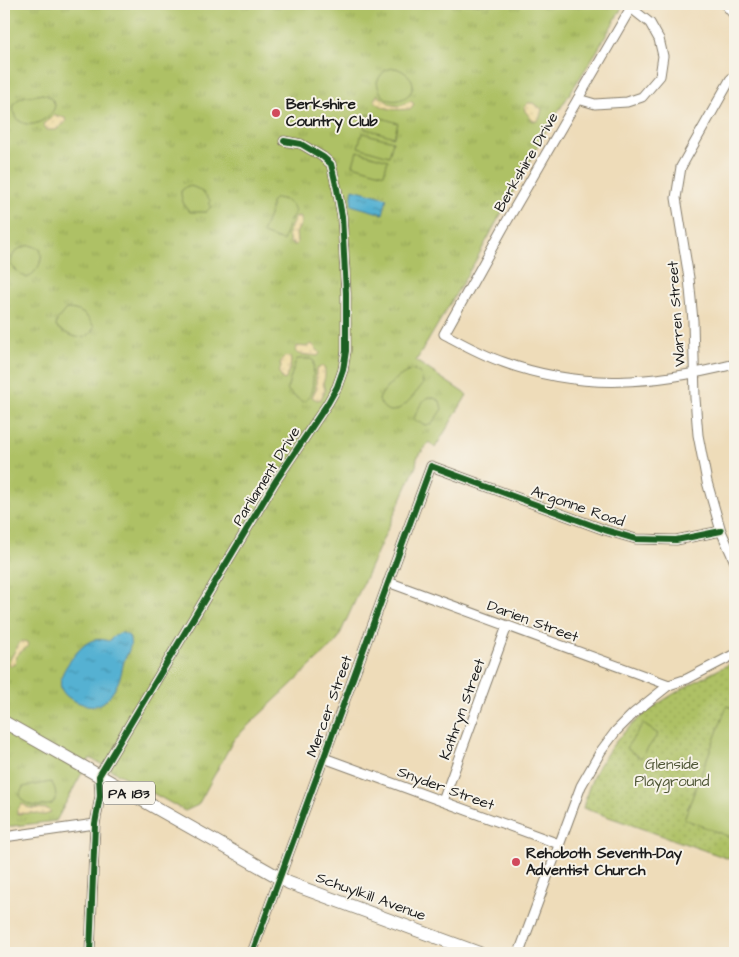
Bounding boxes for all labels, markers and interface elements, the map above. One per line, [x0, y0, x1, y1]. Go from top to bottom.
place label: Berkshire Country Club [286, 94, 378, 133]
marker: Berkshire Country Club [270, 107, 282, 119]
street label: Berkshire Drive [489, 108, 564, 216]
street label: Warren Street [662, 260, 691, 368]
street label: Parliament Drive [228, 423, 305, 530]
street label: Argonne Road [528, 481, 628, 533]
street label: Darien Street [484, 595, 581, 648]
street label: Mercer Street [301, 652, 358, 760]
street label: Kathryn Street [434, 656, 491, 763]
park label: Glenside Playground [634, 754, 710, 793]
street label: Snyder Street [394, 761, 497, 817]
road number: PA 183 [103, 781, 155, 804]
place label: Rehoboth Seventh-Day Adventist Church [526, 843, 683, 881]
marker: Rehoboth Seventh-Day Adventist Church [510, 856, 522, 868]
street label: Schuylkill Avenue [313, 867, 429, 927]

